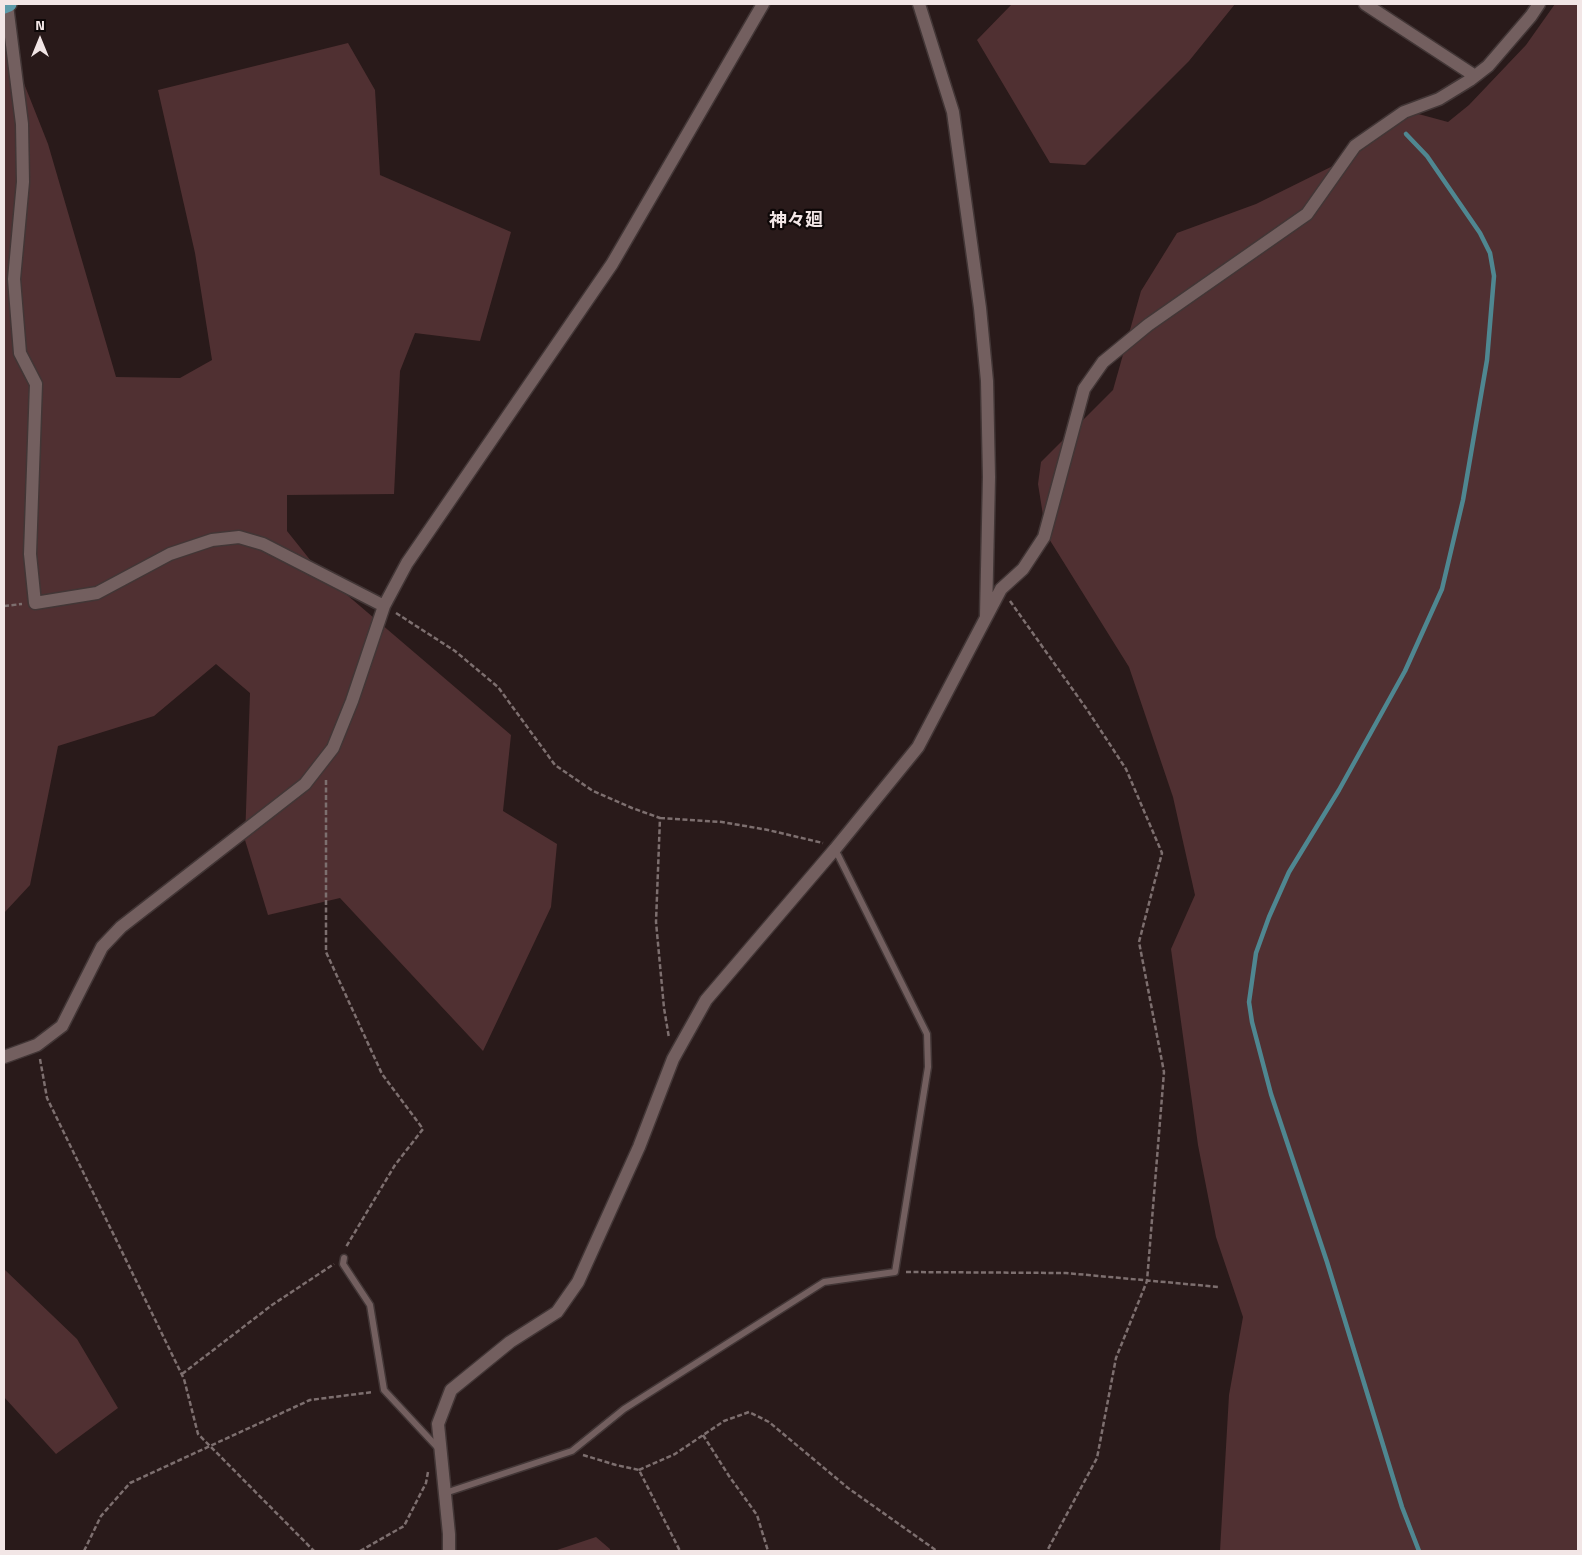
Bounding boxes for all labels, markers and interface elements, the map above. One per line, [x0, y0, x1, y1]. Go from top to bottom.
text: N [35, 14, 45, 35]
north arrow [15, 15, 65, 65]
district label: 神々廻 [769, 211, 823, 233]

